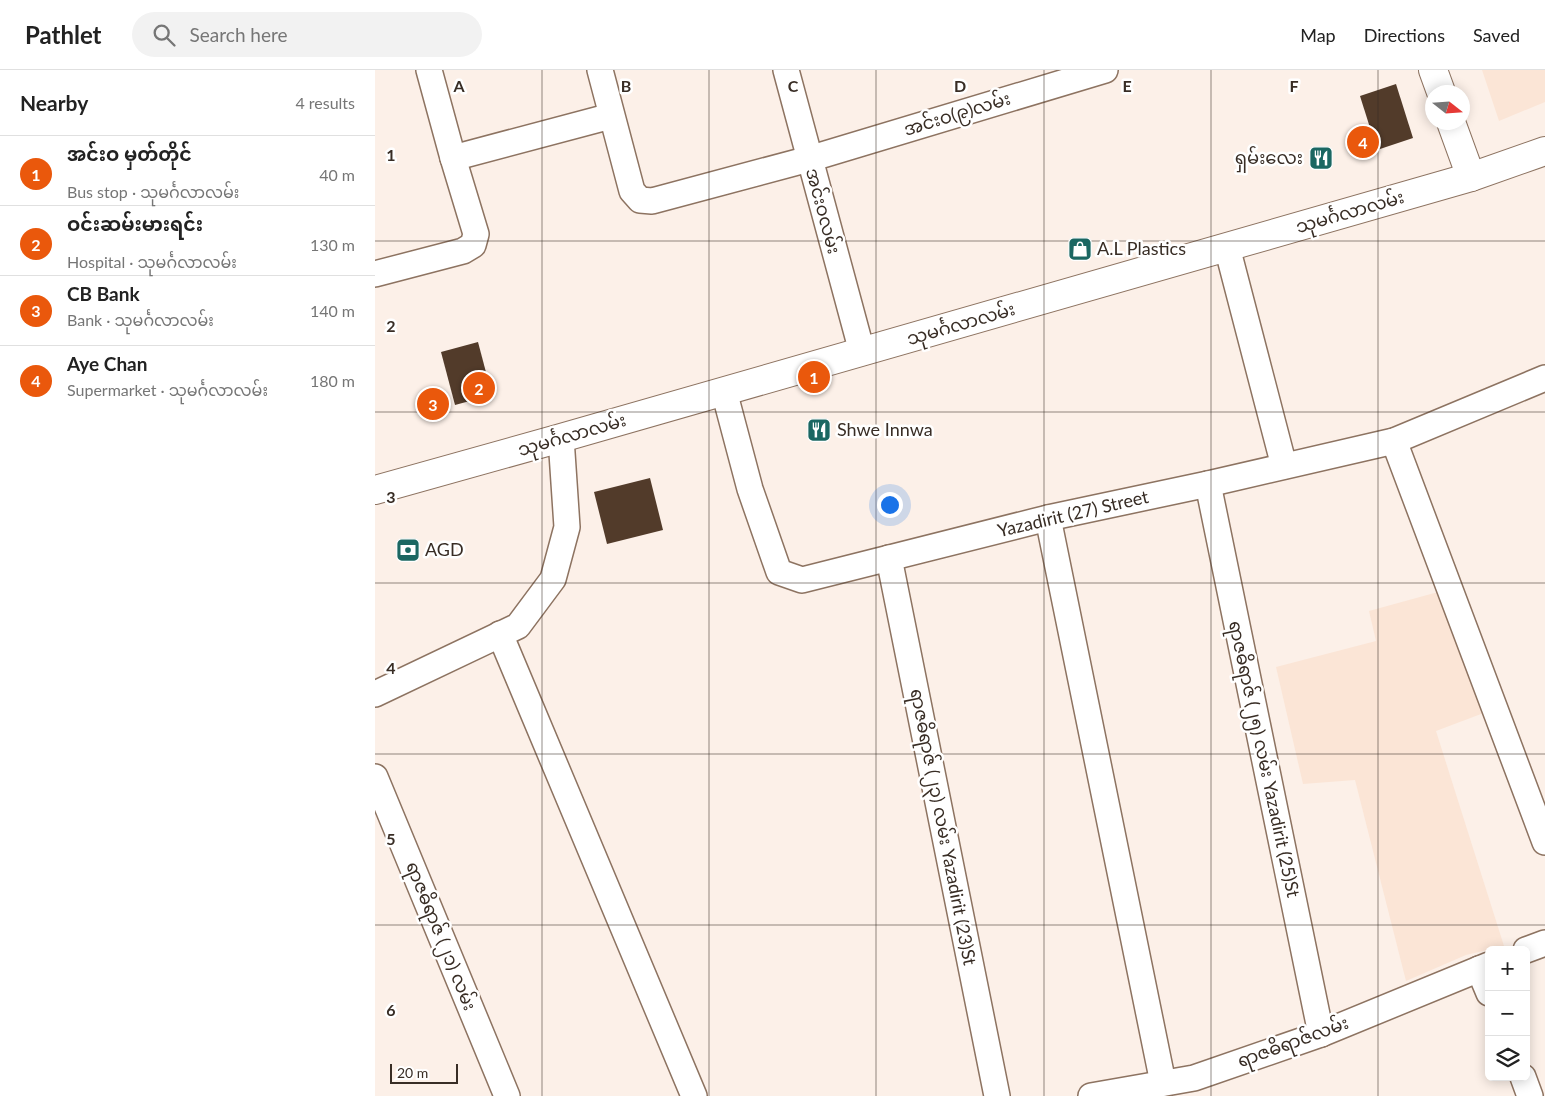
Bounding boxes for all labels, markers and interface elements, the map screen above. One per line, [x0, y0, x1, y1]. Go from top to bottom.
search box [132, 12, 482, 57]
text: Pathlet [25, 20, 102, 49]
icon: search [150, 21, 178, 49]
text: Search here [190, 23, 288, 46]
text: Map [1300, 24, 1336, 46]
text: Directions [1364, 24, 1445, 46]
text: Saved [1473, 24, 1520, 46]
text: A [452, 76, 465, 95]
text: B [621, 76, 631, 95]
text: C [788, 76, 799, 95]
text: D [954, 76, 966, 95]
text: E [1122, 76, 1132, 95]
text: F [1289, 76, 1299, 95]
street label: အင်းဝ(၉)လမ်း [900, 85, 1014, 145]
north arrow [1425, 85, 1470, 130]
text: Nearby [20, 90, 88, 115]
text: 4 results [295, 93, 355, 112]
pin: 4 [1347, 123, 1379, 161]
text: အင်းဝ မှတ်တိုင် [67, 142, 192, 165]
text: 1 [386, 145, 396, 164]
place label: ရှမ်းလေး [1235, 145, 1303, 173]
restaurant icon: ရှမ်းလေး [1308, 145, 1334, 171]
text: 1 [31, 165, 41, 184]
text: 40 m [319, 165, 355, 184]
street label: အင်းဝလမ်း [802, 165, 847, 256]
text: Bus stop · သုမင်္ဂလာလမ်း [67, 182, 239, 201]
street label: သုမင်္ဂလာလမ်း [1293, 184, 1408, 242]
text: ဝင်းဆမ်းမားရင်း [67, 212, 203, 235]
text: 2 [31, 235, 41, 254]
text: 130 m [310, 235, 355, 254]
shop icon: A.L Plastics [1067, 236, 1093, 262]
place label: A.L Plastics [1097, 237, 1186, 259]
text: Hospital · သုမင်္ဂလာလမ်း [67, 252, 237, 271]
text: CB Bank [67, 282, 140, 305]
street label: သုမင်္ဂလာလမ်း [904, 296, 1019, 354]
text: 3 [31, 301, 41, 320]
text: 140 m [310, 301, 355, 320]
text: Bank · သုမင်္ဂလာလမ်း [67, 310, 214, 329]
text: 2 [386, 316, 396, 335]
text: Aye Chan [67, 352, 147, 375]
pin: 1 [798, 358, 830, 396]
pin: 2 [463, 369, 495, 407]
text: 4 [31, 371, 41, 390]
text: 180 m [310, 371, 355, 390]
text: Supermarket · သုမင်္ဂလာလမ်း [67, 380, 268, 399]
pin: 3 [417, 385, 449, 423]
street label: သုမင်္ဂလာလမ်း [515, 407, 630, 465]
restaurant icon: Shwe Innwa [806, 417, 832, 443]
place label: Shwe Innwa [837, 418, 933, 440]
street label: Yazadirit (27) Street [995, 485, 1151, 541]
text: 3 [386, 487, 396, 506]
your location [877, 492, 903, 518]
bank icon: AGD [395, 537, 421, 563]
place label: AGD [425, 538, 464, 560]
street label: ရာဇဓိရာဇ် (၂၅) လမ်း Yazadirit (25)St [1220, 618, 1307, 901]
text: 4 [386, 658, 396, 677]
street label: ရာဇဓိရာဇ် (၂၃) လမ်း Yazadirit (23)St [901, 686, 984, 968]
text: 5 [386, 829, 396, 848]
street label: ရာဇဓိရာဇ် (၂၁) လမ်း [397, 857, 484, 1015]
map controls [1485, 946, 1530, 1081]
button: + [1485, 946, 1530, 991]
button: − [1485, 991, 1530, 1036]
text: 6 [386, 1000, 396, 1019]
street label: ရာဇဓိရာဇ်လမ်း [1233, 1009, 1353, 1076]
button: layers [1485, 1036, 1530, 1081]
scale bar [390, 1061, 457, 1084]
text: 20 m [397, 1064, 428, 1081]

